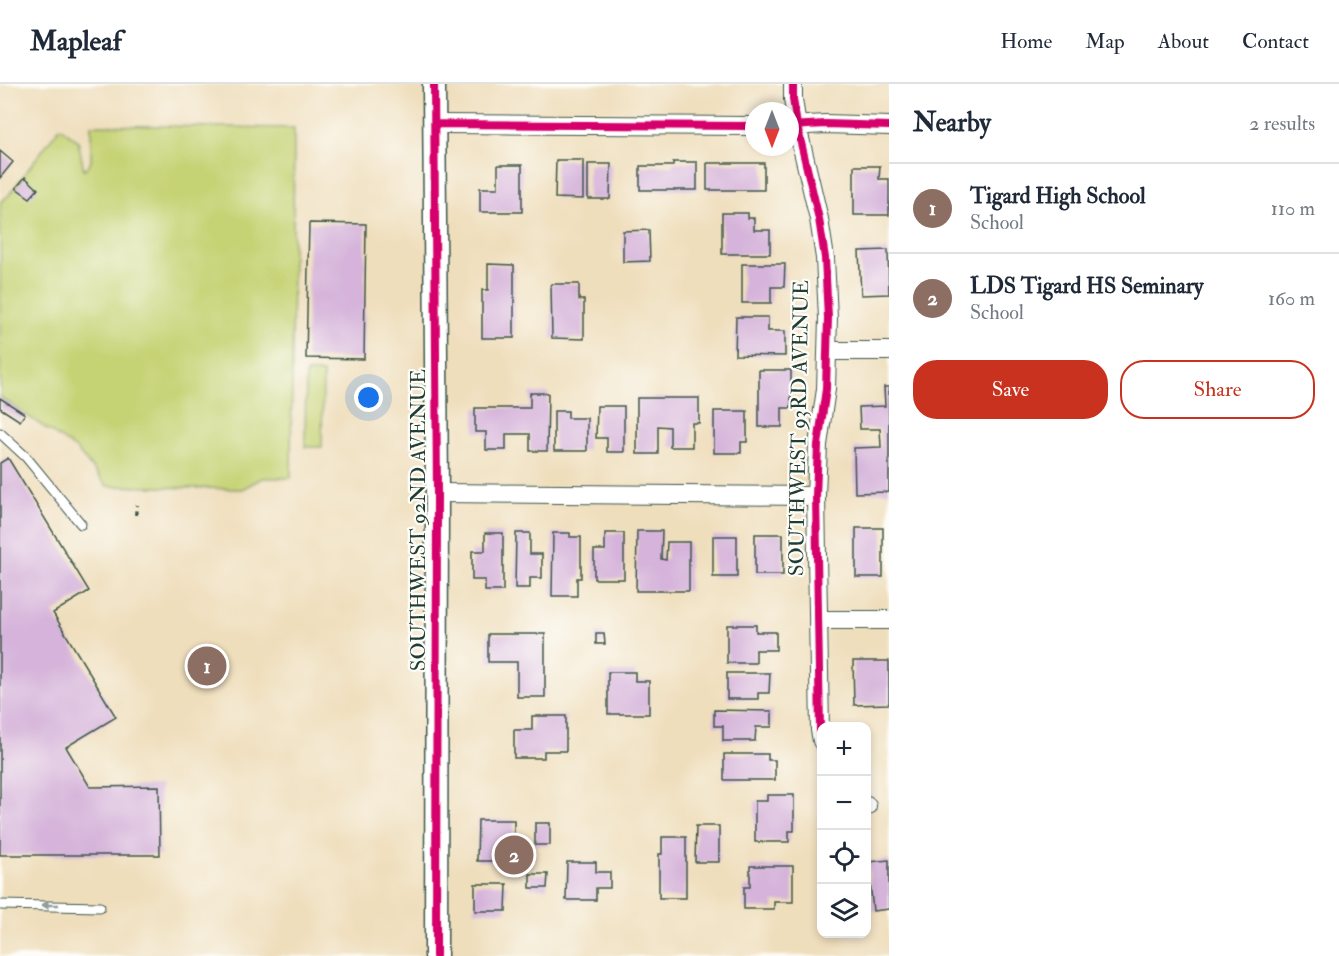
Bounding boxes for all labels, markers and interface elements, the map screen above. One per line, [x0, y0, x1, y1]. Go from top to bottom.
text: Mapleaf [30, 24, 122, 59]
text: Home [1000, 28, 1052, 55]
text: Map [1085, 28, 1125, 55]
text: About [1158, 28, 1209, 55]
text: Contact [1242, 28, 1309, 55]
north arrow [745, 102, 799, 156]
text: Nearby [913, 107, 991, 139]
text: 2 results [1249, 111, 1315, 136]
text: Tigard High School [970, 182, 1146, 210]
text: 1 [929, 196, 936, 221]
text: 110 m [1271, 196, 1315, 221]
text: School [970, 210, 1024, 235]
text: LDS Tigard HS Seminary [970, 272, 1204, 300]
street label: SOUTHWEST 93RD AVENUE [783, 280, 815, 576]
text: 2 [927, 286, 938, 311]
text: 160 m [1268, 286, 1315, 311]
text: School [970, 300, 1024, 325]
button: Save [913, 360, 1108, 419]
button: Share [1120, 360, 1315, 419]
street label: SOUTHWEST 92ND AVENUE [405, 369, 432, 671]
your location [354, 383, 383, 412]
pin: 1 [188, 644, 226, 688]
map controls [817, 722, 871, 938]
button: + [817, 722, 871, 776]
button: − [817, 776, 871, 830]
button: locate [817, 830, 871, 884]
pin: 2 [494, 832, 534, 878]
button: layers [817, 884, 871, 938]
one-way arrow [41, 900, 60, 910]

